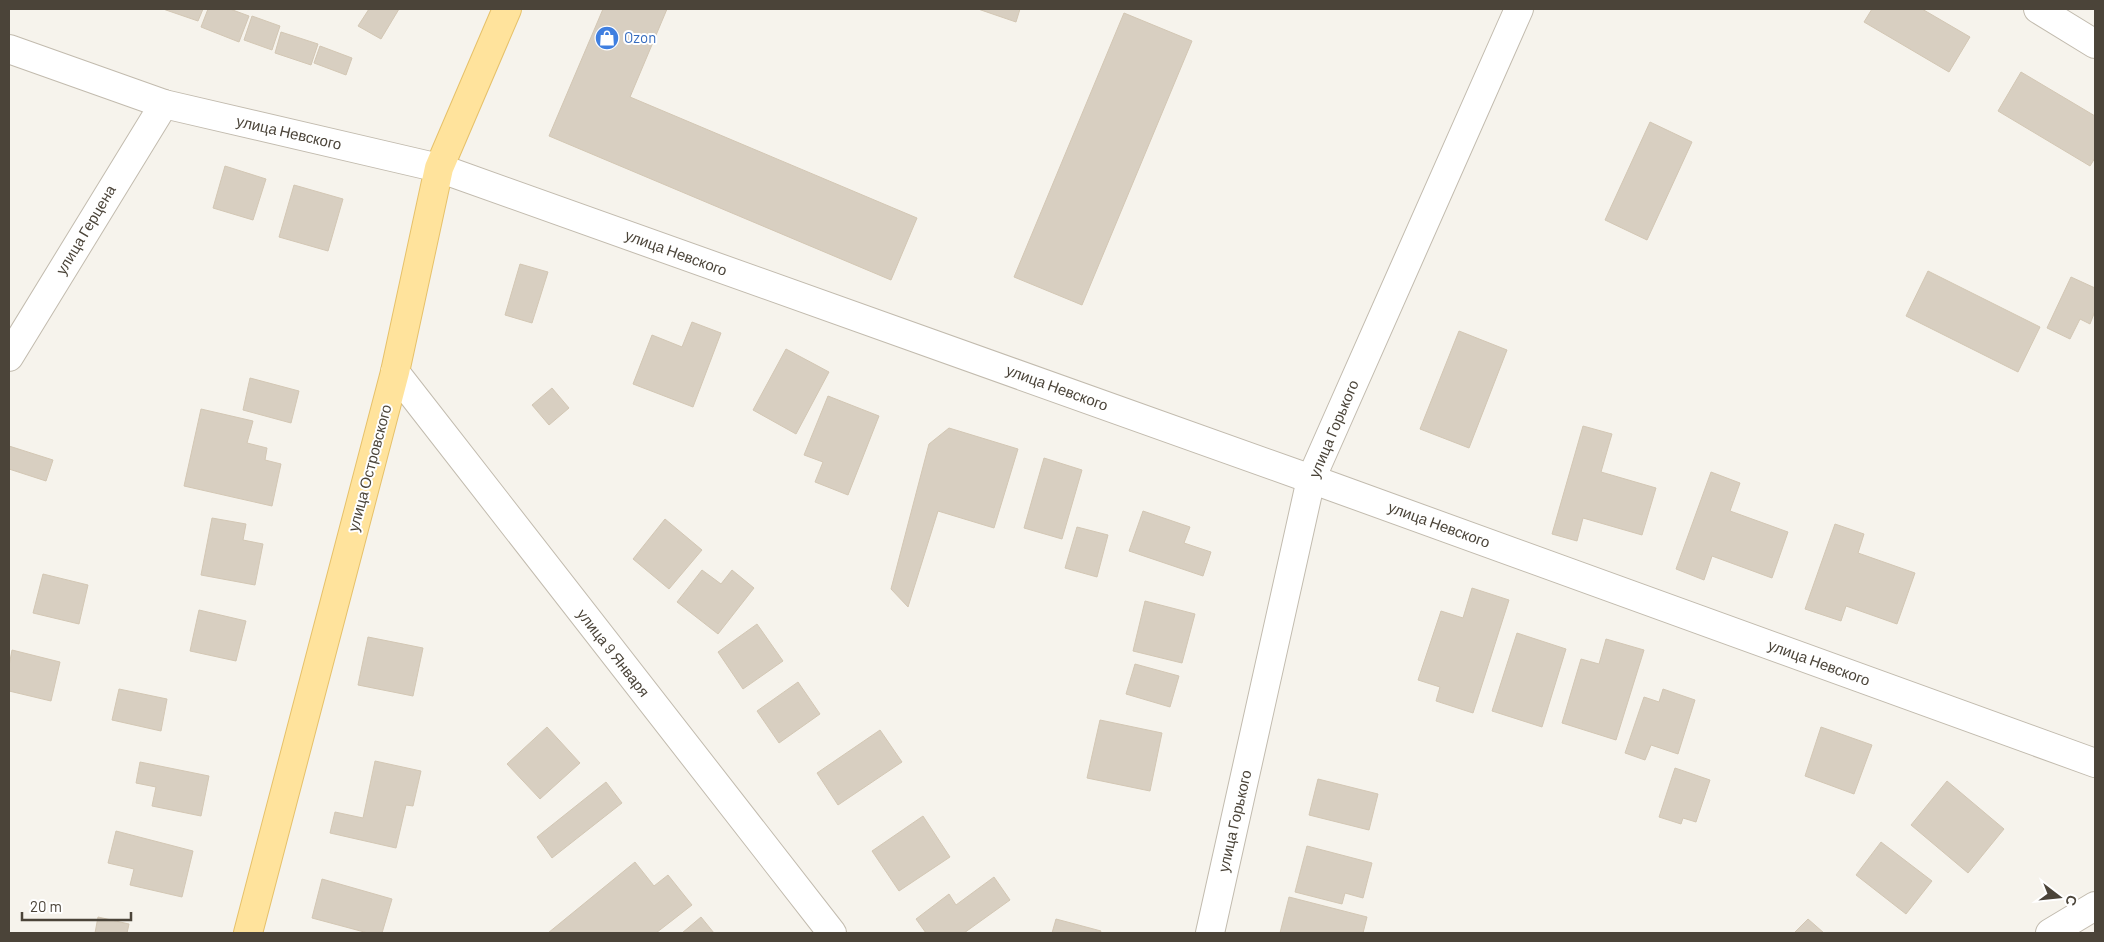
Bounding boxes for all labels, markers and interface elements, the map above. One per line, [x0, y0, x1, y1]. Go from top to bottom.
shop icon: Ozon [594, 25, 620, 51]
place label: Ozon [624, 28, 656, 46]
street label: улица Невского [235, 111, 344, 153]
street label: улица Герцена [51, 181, 119, 278]
street label: улица Невского [623, 225, 730, 279]
street label: улица Невского [1004, 360, 1111, 414]
street label: улица Горького [1304, 377, 1362, 480]
street label: улица Островского [343, 402, 395, 533]
street label: улица Невского [1386, 497, 1493, 551]
street label: улица 9 Января [574, 605, 654, 700]
street label: улица Невского [1766, 635, 1873, 689]
street label: улица Горького [1214, 768, 1255, 874]
north arrow [2034, 872, 2084, 922]
scale bar [22, 890, 131, 922]
text: С [2062, 894, 2082, 908]
text: 20 m [30, 897, 62, 915]

